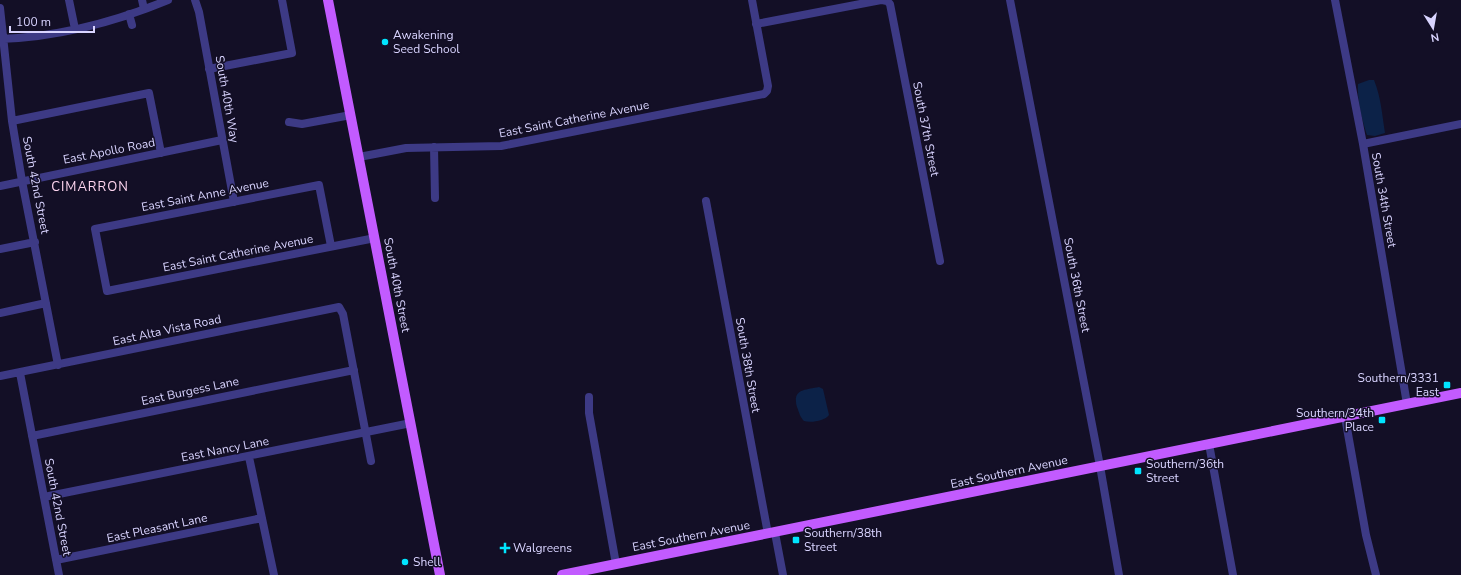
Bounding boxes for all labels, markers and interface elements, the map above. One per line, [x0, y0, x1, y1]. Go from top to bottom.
scale bar [10, 8, 94, 34]
north arrow [1413, 8, 1453, 48]
text: 100 m [16, 14, 51, 30]
place label: Awakening Seed School [393, 27, 460, 57]
text: N [1429, 29, 1440, 45]
marker: Awakening Seed School [380, 37, 390, 47]
street label: South 40th Way [211, 54, 243, 145]
street label: South 37th Street [909, 80, 943, 178]
street label: East Saint Catherine Avenue [498, 97, 650, 141]
street label: East Apollo Road [62, 134, 156, 168]
street label: South 42nd Street [19, 135, 53, 236]
street label: South 34th Street [1368, 151, 1400, 250]
street label: East Saint Anne Avenue [140, 175, 270, 215]
district label: CIMARRON [51, 178, 129, 196]
street label: East Saint Catherine Avenue [162, 231, 314, 275]
street label: South 40th Street [380, 236, 414, 334]
street label: South 36th Street [1060, 236, 1094, 334]
street label: East Alta Vista Road [111, 311, 223, 349]
street label: South 38th Street [732, 316, 764, 415]
place label: Southern/3331 East [1358, 370, 1440, 400]
street label: East Burgess Lane [140, 373, 240, 409]
marker: Southern/3331 East [1442, 380, 1452, 390]
place label: Southern/34th Place [1296, 405, 1374, 435]
marker: Southern/34th Place [1377, 415, 1387, 425]
street label: East Nancy Lane [180, 433, 270, 465]
street label: East Southern Avenue [949, 452, 1069, 492]
place label: Southern/36th Street [1146, 456, 1224, 486]
street label: South 42nd Street [41, 457, 75, 558]
marker: Southern/36th Street [1133, 466, 1143, 476]
street label: East Pleasant Lane [105, 510, 209, 546]
street label: East Southern Avenue [631, 517, 751, 555]
place label: Southern/38th Street [804, 525, 882, 555]
marker: Southern/38th Street [791, 535, 801, 545]
place label: Walgreens [513, 540, 572, 556]
marker: Walgreens [500, 543, 510, 553]
place label: Shell [413, 554, 441, 570]
marker: Shell [400, 557, 410, 567]

